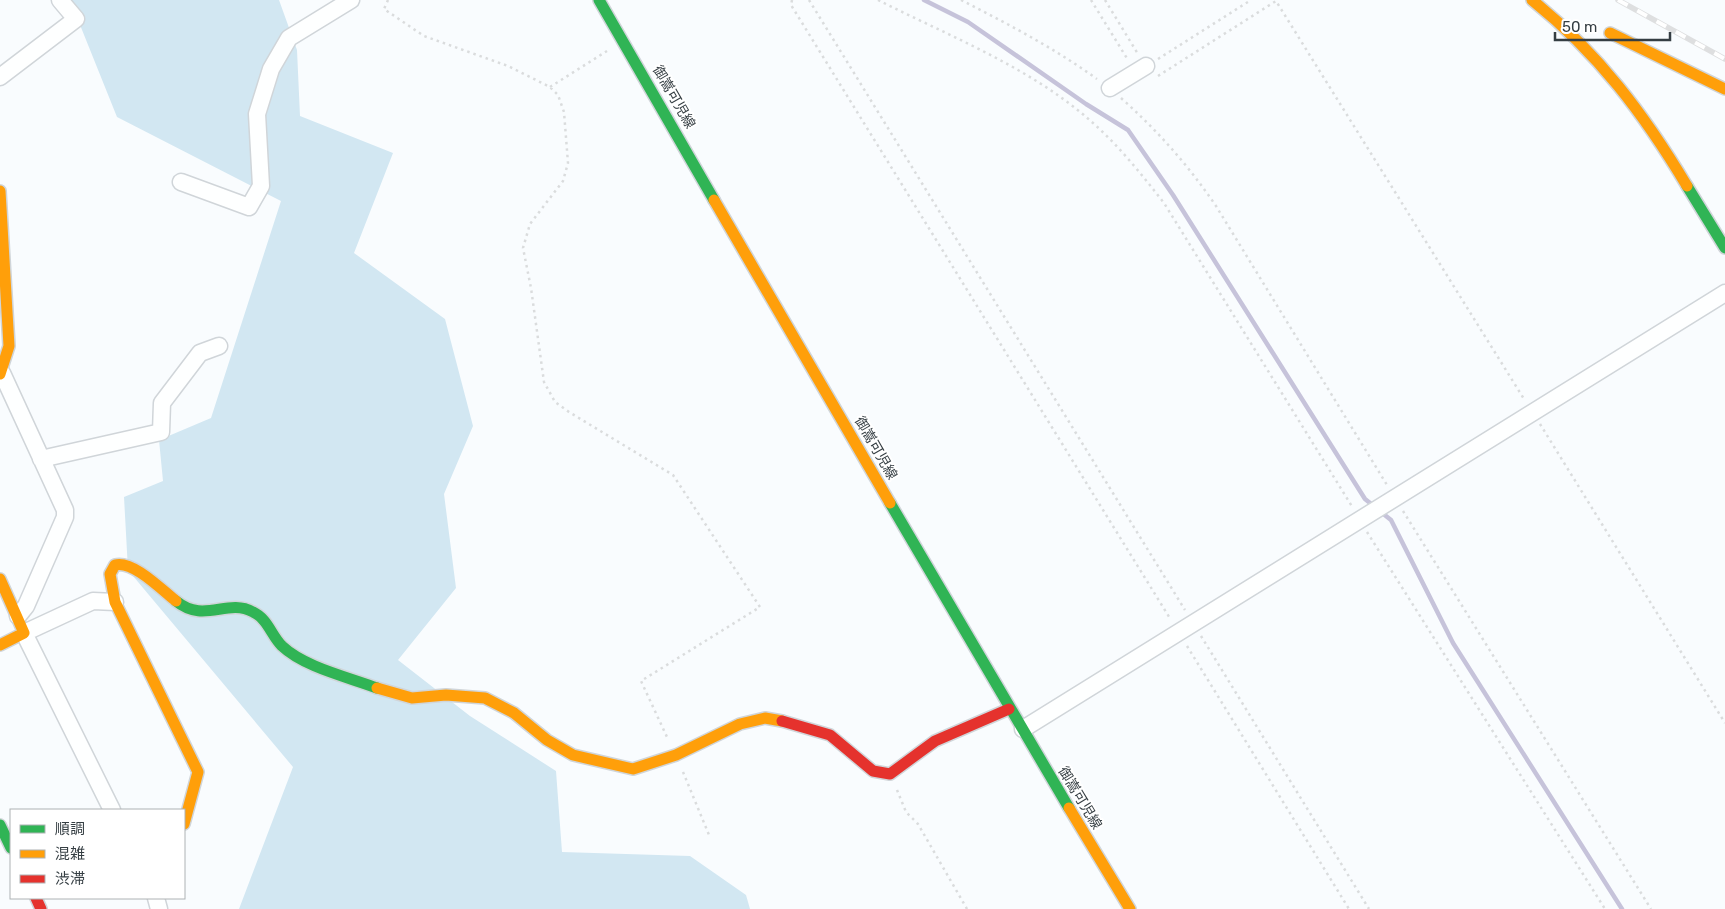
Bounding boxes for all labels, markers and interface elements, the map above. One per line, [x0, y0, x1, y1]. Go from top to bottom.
scale bar [1555, 10, 1670, 42]
text: 50 m [1562, 18, 1597, 36]
street label: 御嵩可児線 [649, 62, 699, 132]
street label: 御嵩可児線 [851, 413, 901, 483]
street label: 御嵩可児線 [1055, 764, 1105, 832]
legend [10, 809, 185, 899]
text: 順調 [55, 820, 85, 838]
text: 混雑 [55, 845, 85, 863]
text: 渋滞 [55, 870, 85, 888]

